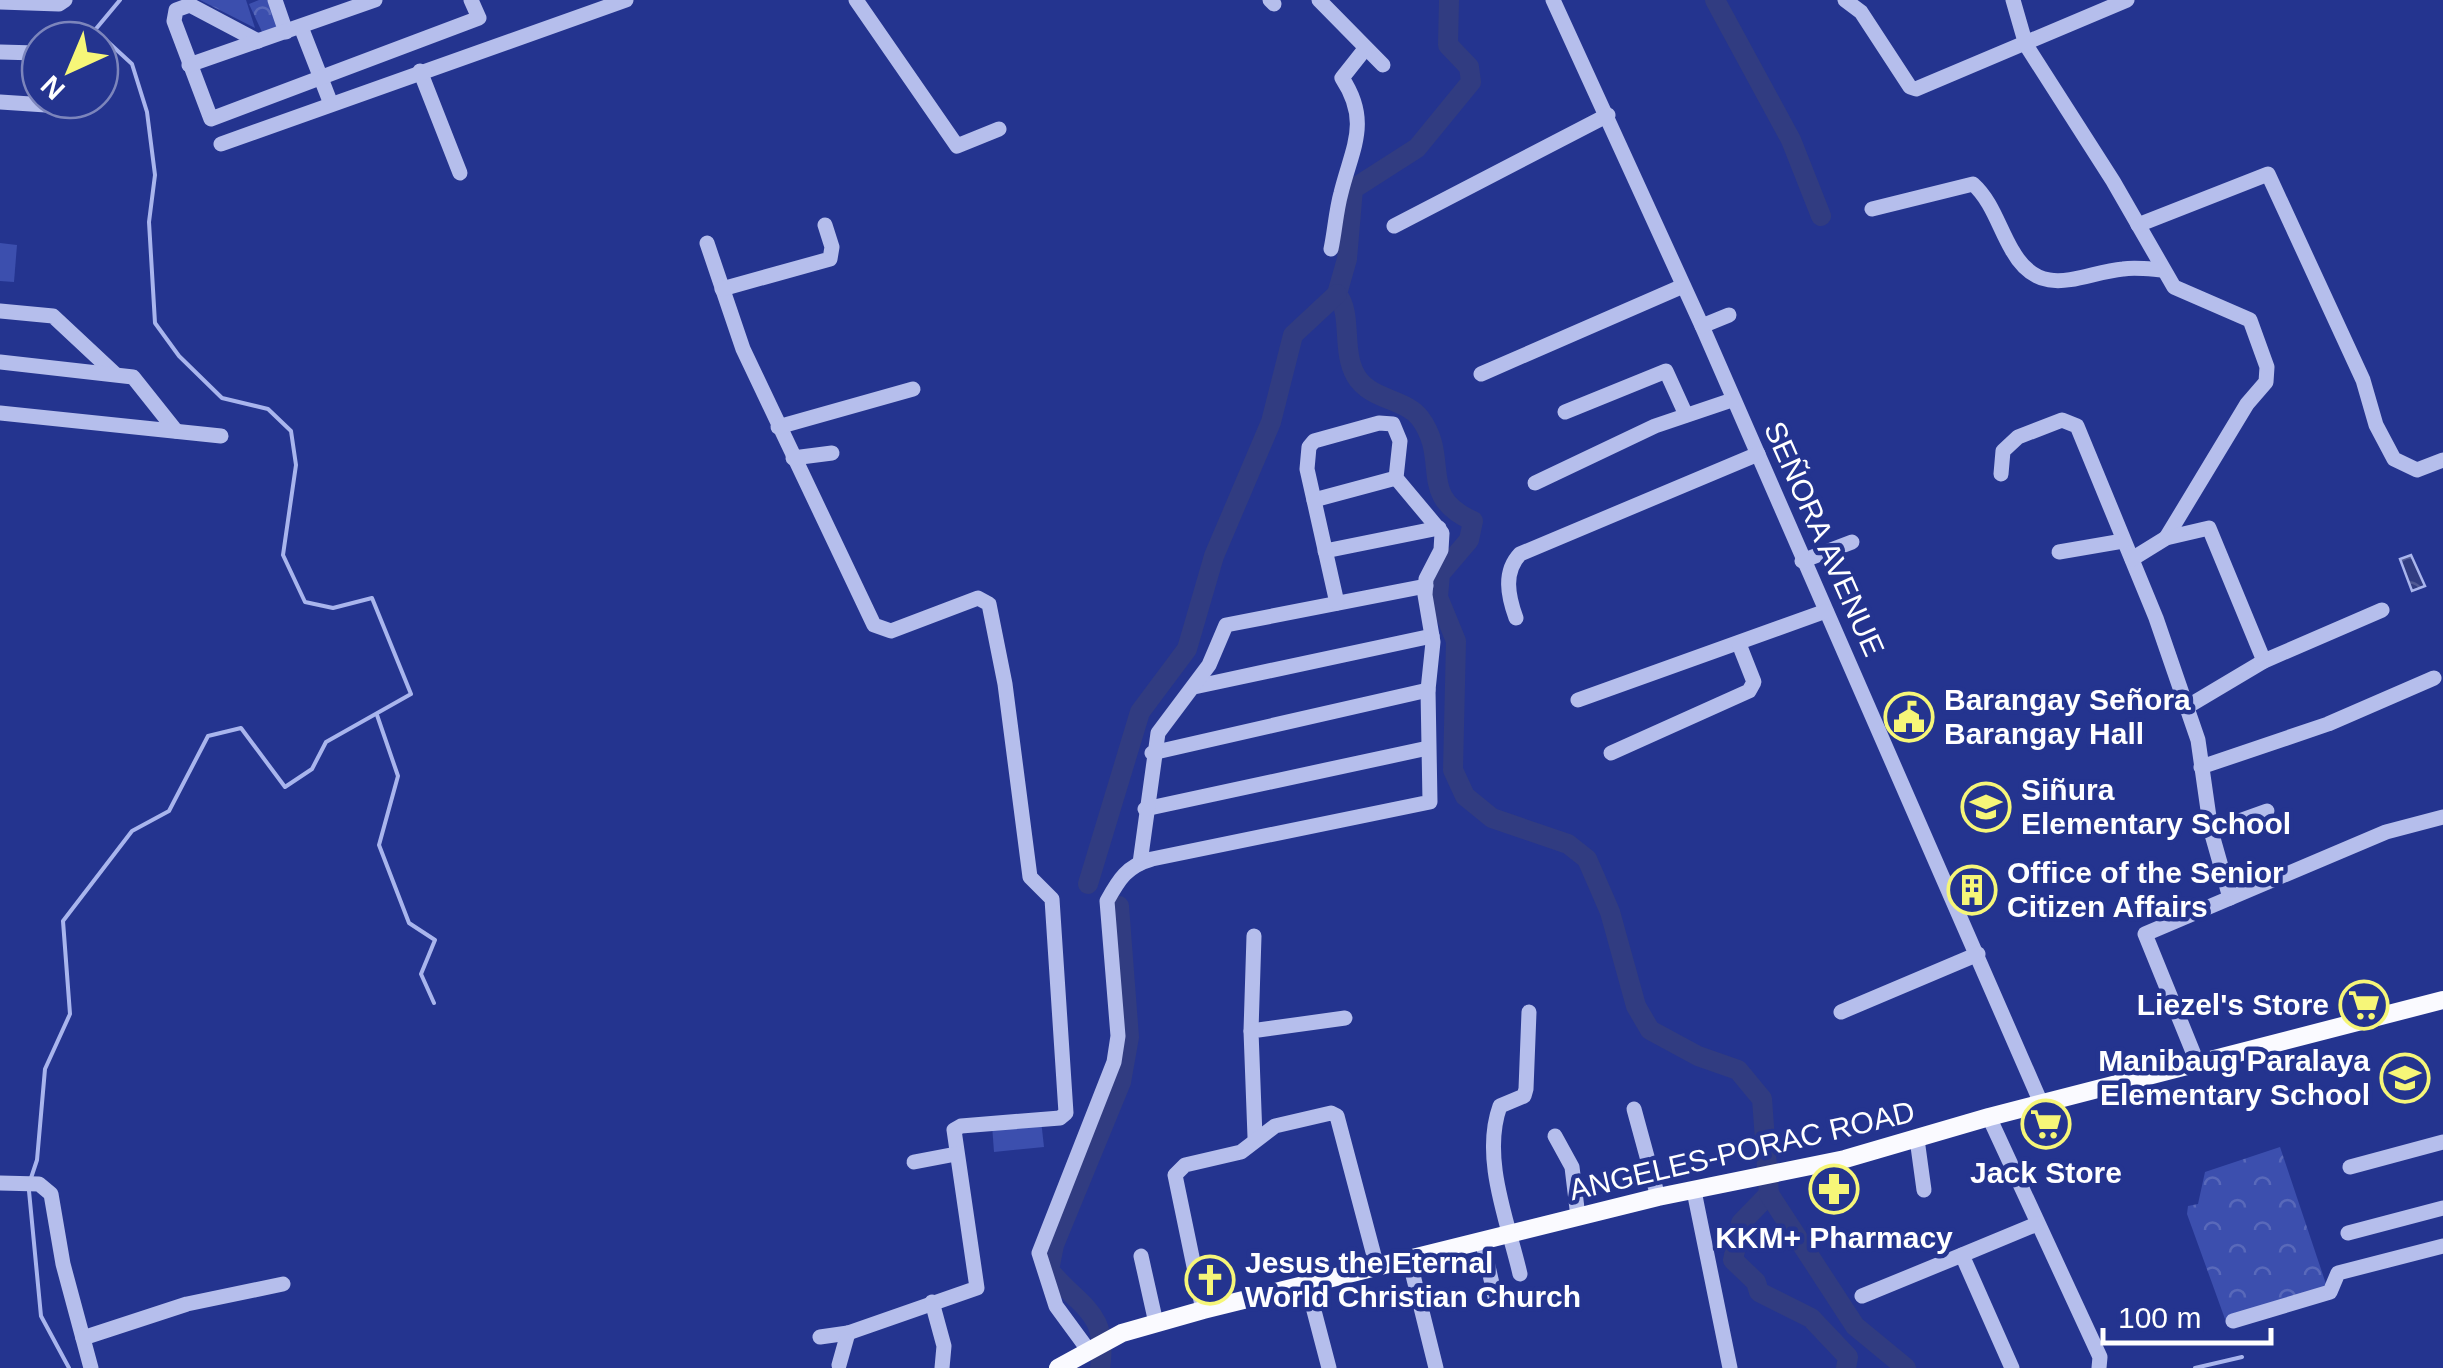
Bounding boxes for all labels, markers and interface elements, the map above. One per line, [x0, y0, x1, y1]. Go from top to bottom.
north arrow [20, 20, 120, 120]
text: N [35, 69, 71, 106]
street label: SEÑORA AVENUE [1758, 417, 1891, 661]
place label: Barangay Señora Barangay Hall [1944, 683, 2191, 750]
public building icon: Barangay Señora Barangay Hall [1883, 691, 1935, 743]
place label: Siñura Elementary School [2021, 773, 2291, 840]
school or university icon: Siñura Elementary School [1960, 781, 2012, 833]
place label: Office of the Senior Citizen Affairs [2007, 856, 2284, 923]
building icon: Office of the Senior Citizen Affairs [1946, 864, 1998, 916]
supermarket icon: Liezel's Store [2338, 979, 2390, 1031]
place label: Liezel's Store [2137, 988, 2329, 1021]
place label: Manibaug Paralaya Elementary School [2098, 1044, 2370, 1111]
school or university icon: Manibaug Paralaya Elementary School [2379, 1052, 2431, 1104]
street label: ANGELES-PORAC ROAD [1566, 1095, 1918, 1206]
supermarket icon: Jack Store [2020, 1098, 2072, 1150]
place label: Jack Store [1970, 1156, 2122, 1189]
pharmacy icon: KKM+ Pharmacy [1808, 1163, 1860, 1215]
place label: KKM+ Pharmacy [1715, 1221, 1953, 1254]
place label: Jesus the Eternal World Christian Church [1245, 1246, 1581, 1313]
church icon: Jesus the Eternal World Christian Church [1184, 1254, 1236, 1306]
scale bar [2103, 1283, 2270, 1345]
text: 100 m [2118, 1301, 2201, 1334]

